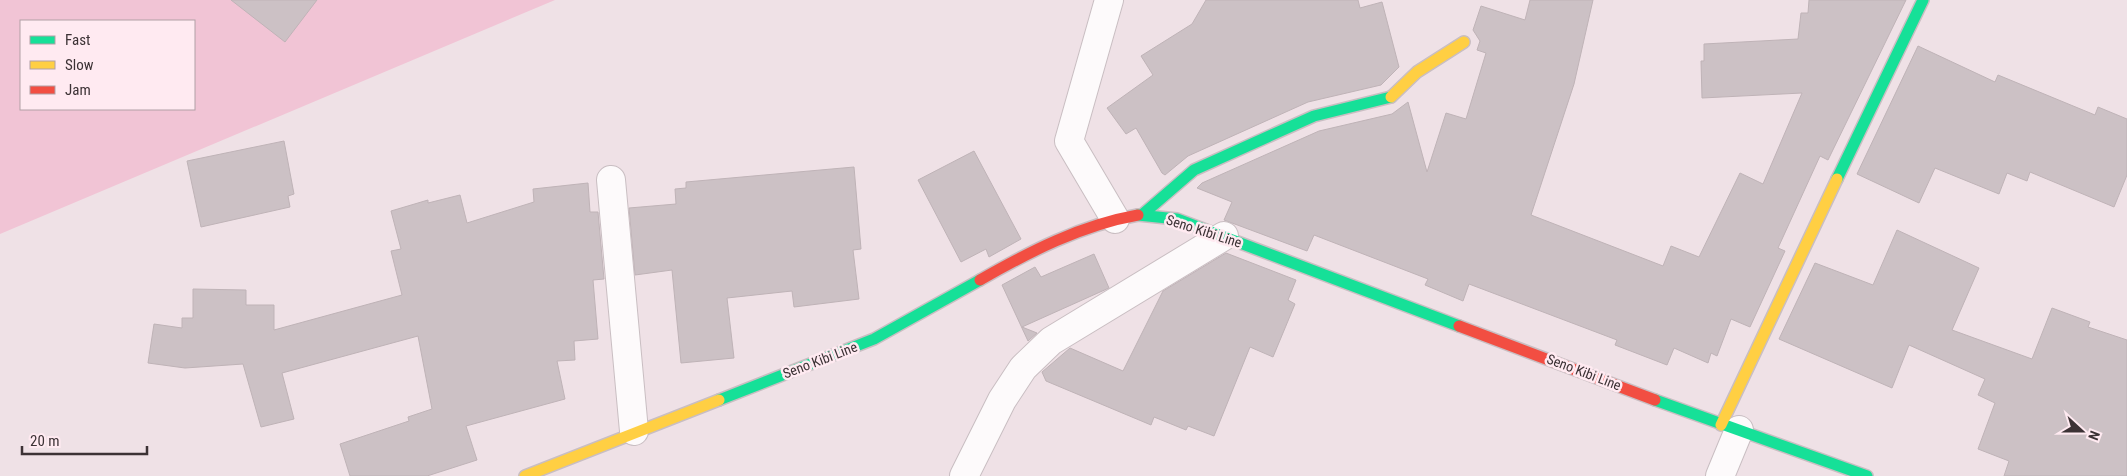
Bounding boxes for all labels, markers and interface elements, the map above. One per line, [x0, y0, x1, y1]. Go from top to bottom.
legend [20, 20, 195, 110]
text: Fast [65, 31, 90, 49]
text: Slow [65, 56, 94, 74]
text: Jam [65, 81, 91, 99]
street label: Seno Kibi Line [1164, 211, 1244, 251]
street label: Seno Kibi Line [781, 338, 860, 381]
street label: Seno Kibi Line [1545, 351, 1624, 394]
north arrow [2057, 406, 2107, 456]
scale bar [22, 424, 148, 456]
text: N [2085, 429, 2103, 443]
text: 20 m [30, 432, 60, 450]

